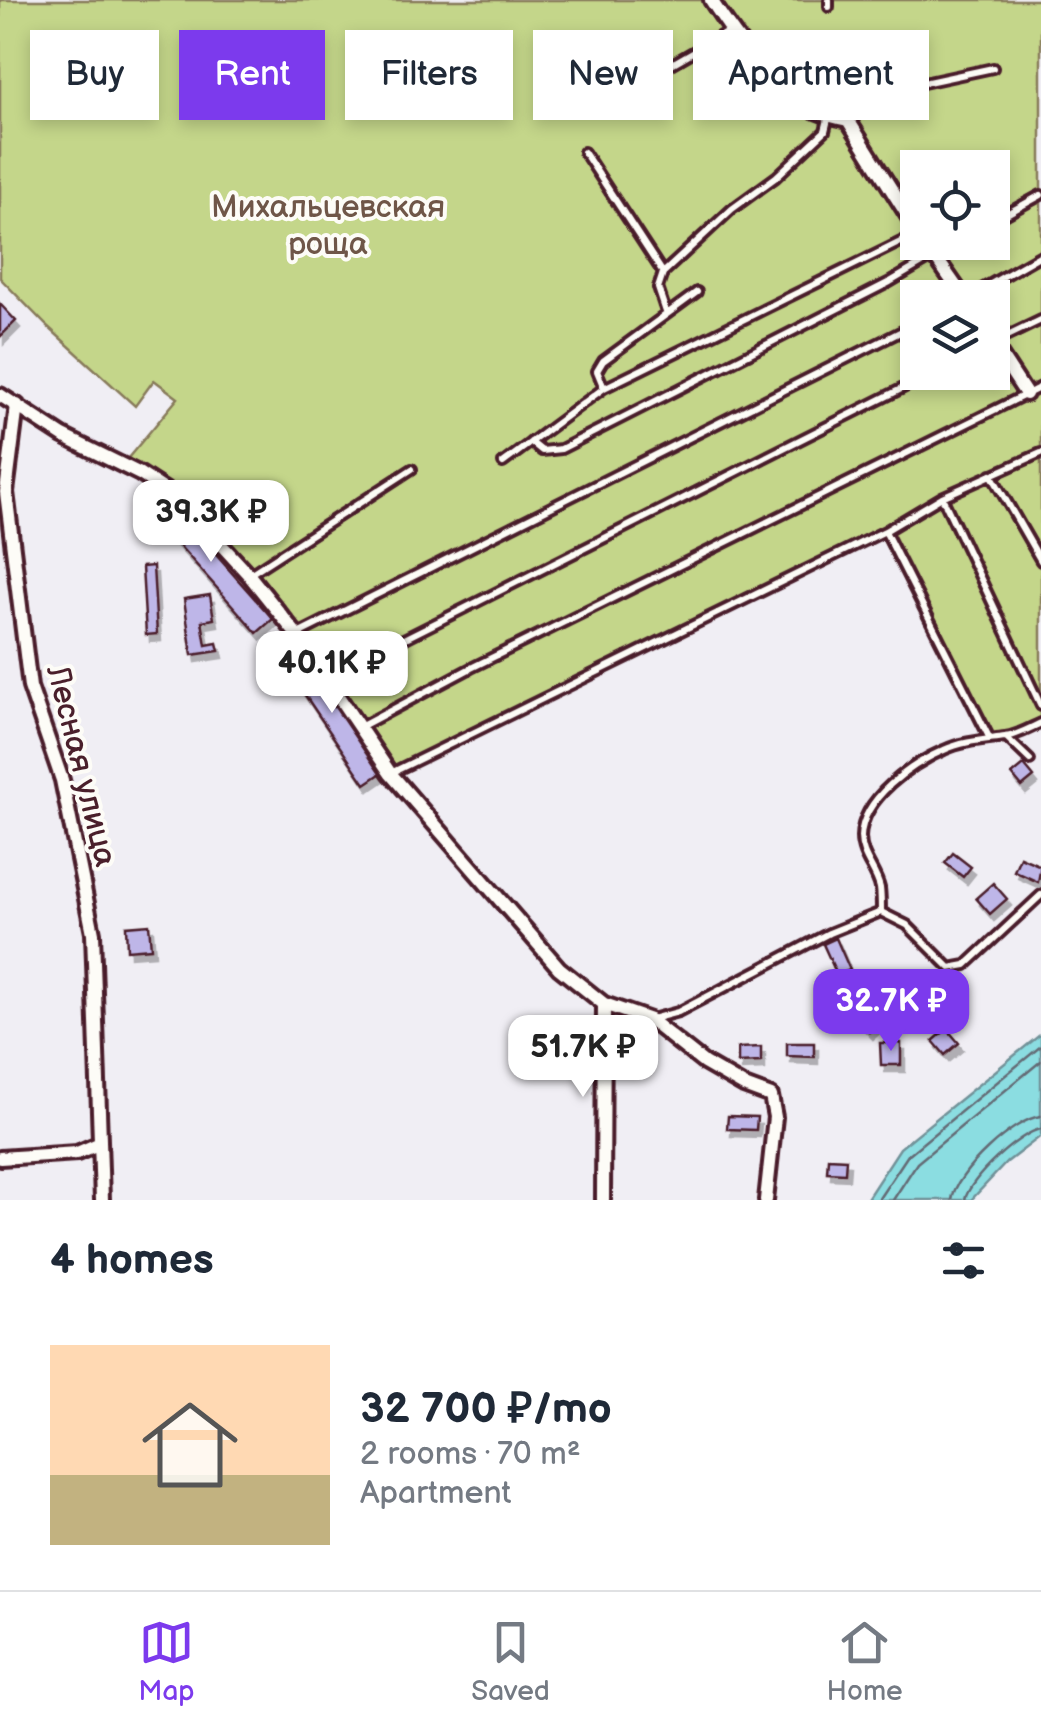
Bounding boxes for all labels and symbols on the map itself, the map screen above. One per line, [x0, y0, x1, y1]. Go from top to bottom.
park label: Михальцевская роща [211, 188, 445, 264]
pin: 39.3K ₽ [119, 480, 303, 565]
pin: 40.1K ₽ [240, 631, 424, 716]
street label: Лесная улица [37, 660, 125, 871]
pin: 32.7K ₽ [799, 969, 983, 1054]
pin: 51.7K ₽ [491, 1015, 675, 1100]

